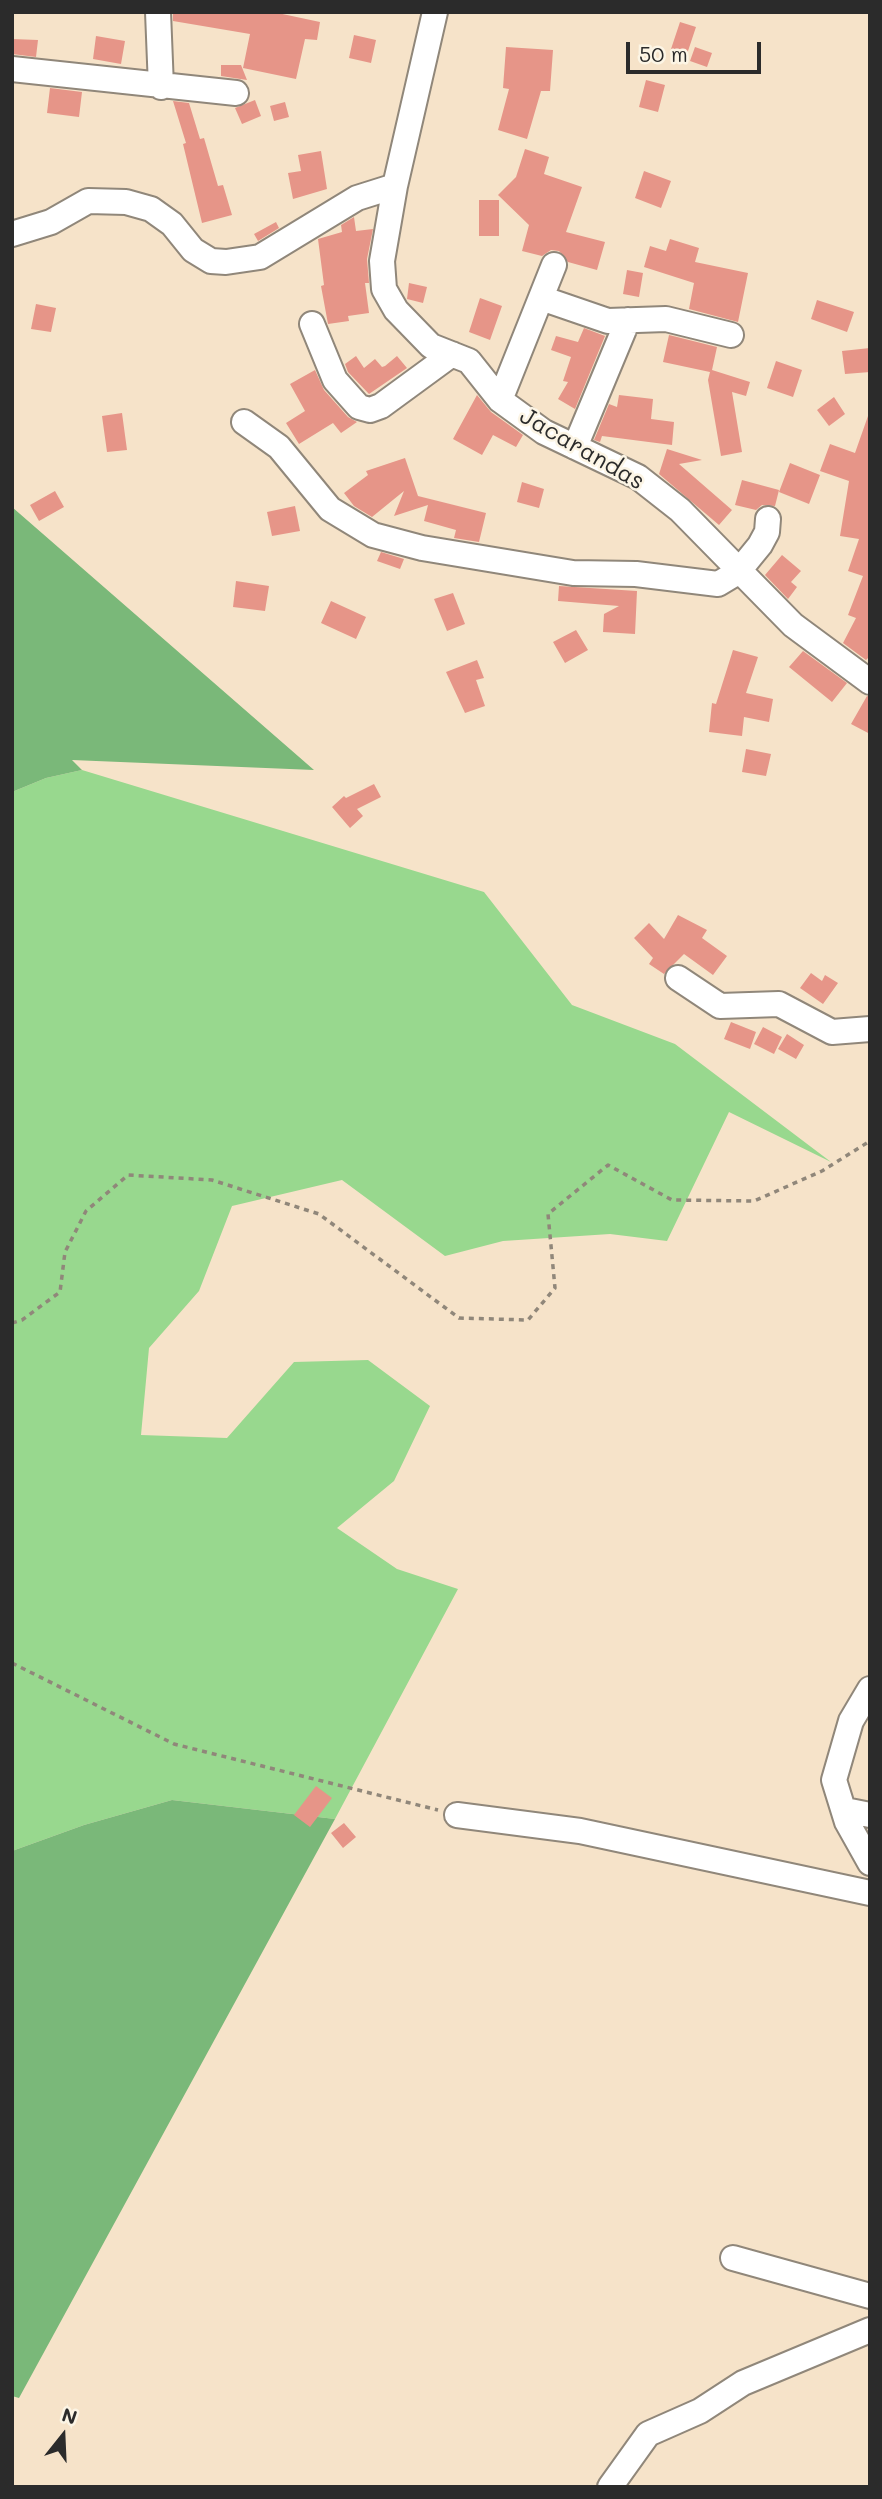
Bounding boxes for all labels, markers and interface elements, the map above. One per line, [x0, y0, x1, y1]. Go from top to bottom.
scale bar [630, 28, 765, 72]
text: 50 m [639, 40, 688, 67]
street label: Jacarandas [514, 402, 650, 496]
north arrow [28, 2401, 98, 2471]
text: N [59, 2401, 80, 2430]

